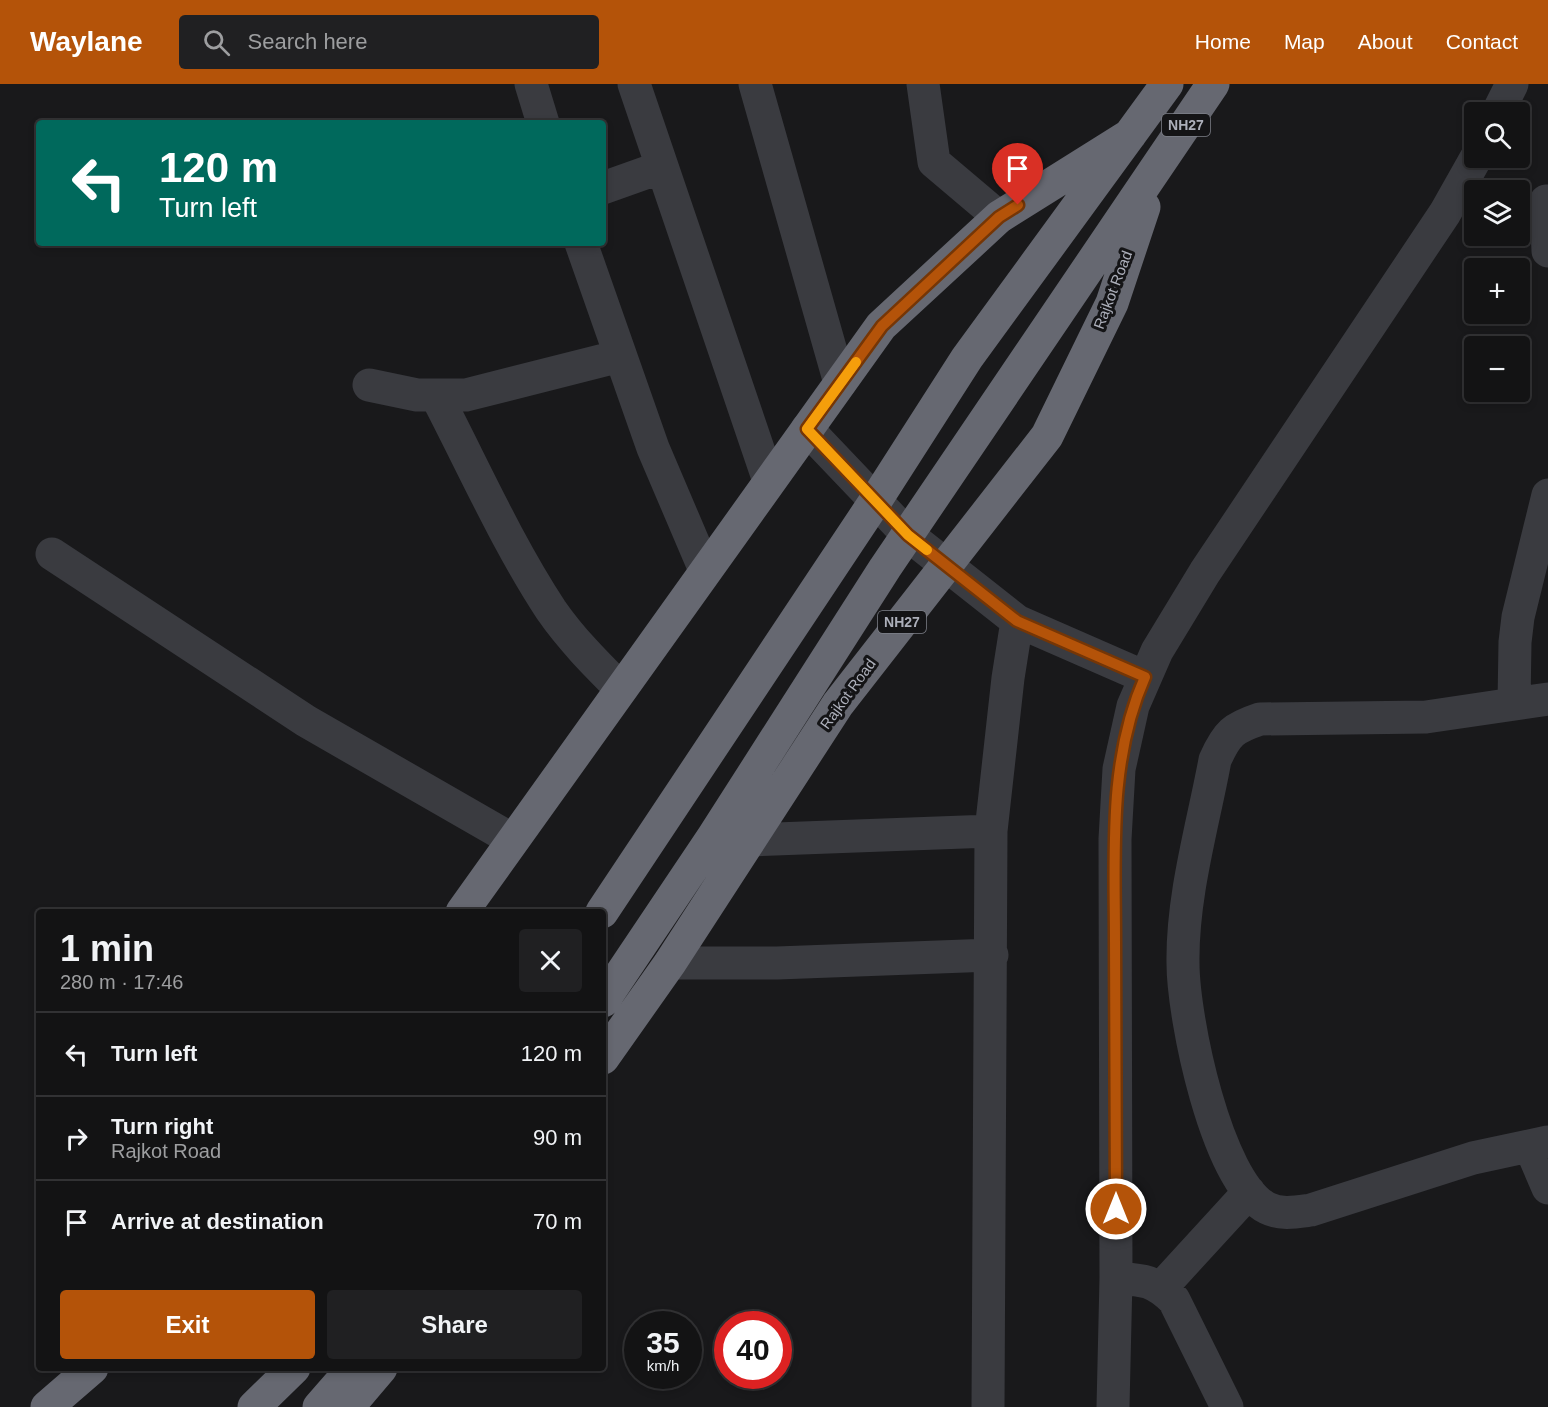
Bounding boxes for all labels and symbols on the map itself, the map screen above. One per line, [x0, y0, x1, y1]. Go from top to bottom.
road number: NH27 [1162, 114, 1210, 136]
pin [992, 143, 1043, 205]
street label: Rajkot Road [1090, 248, 1135, 331]
road number: NH27 [878, 611, 926, 633]
street label: Rajkot Road [816, 655, 879, 732]
position arrow [1084, 1177, 1148, 1241]
speed limit sign: 40 [714, 1311, 792, 1389]

